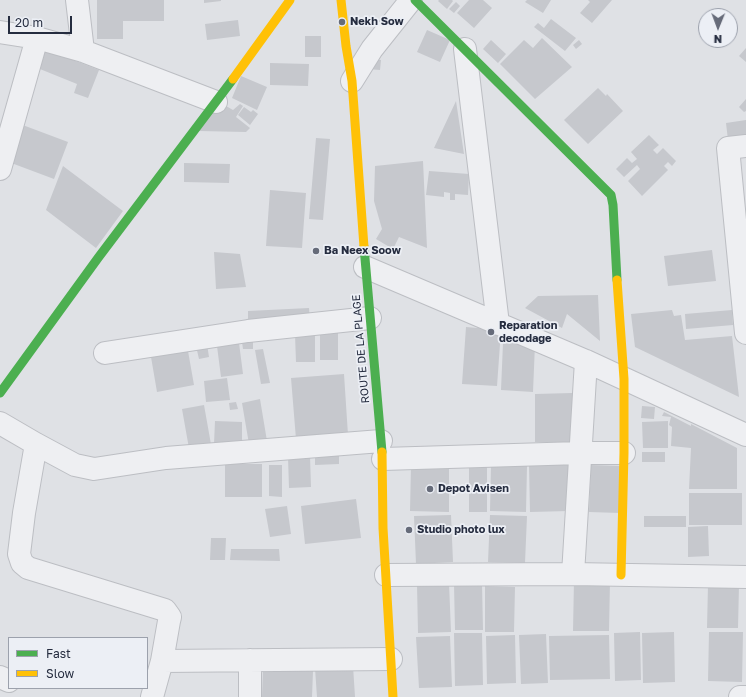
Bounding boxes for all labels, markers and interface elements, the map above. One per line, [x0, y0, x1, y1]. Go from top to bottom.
scale bar [10, 8, 74, 34]
north arrow [698, 8, 738, 48]
text: 20 m [15, 15, 43, 30]
place label: Nekh Sow [350, 15, 404, 29]
marker: Nekh Sow [337, 17, 347, 27]
text: N [713, 33, 722, 46]
place label: Ba Neex Soow [324, 244, 401, 258]
marker: Ba Neex Soow [311, 246, 321, 256]
street label: ROUTE DE LA PLAGE [350, 294, 372, 404]
place label: Reparation decodage [499, 319, 557, 345]
marker: Reparation decodage [486, 327, 496, 337]
place label: Depot Avisen [438, 482, 509, 496]
marker: Depot Avisen [425, 484, 435, 494]
place label: Studio photo lux [417, 523, 505, 537]
marker: Studio photo lux [404, 525, 414, 535]
legend [8, 637, 148, 689]
text: Fast [46, 646, 71, 661]
text: Slow [46, 666, 74, 681]

